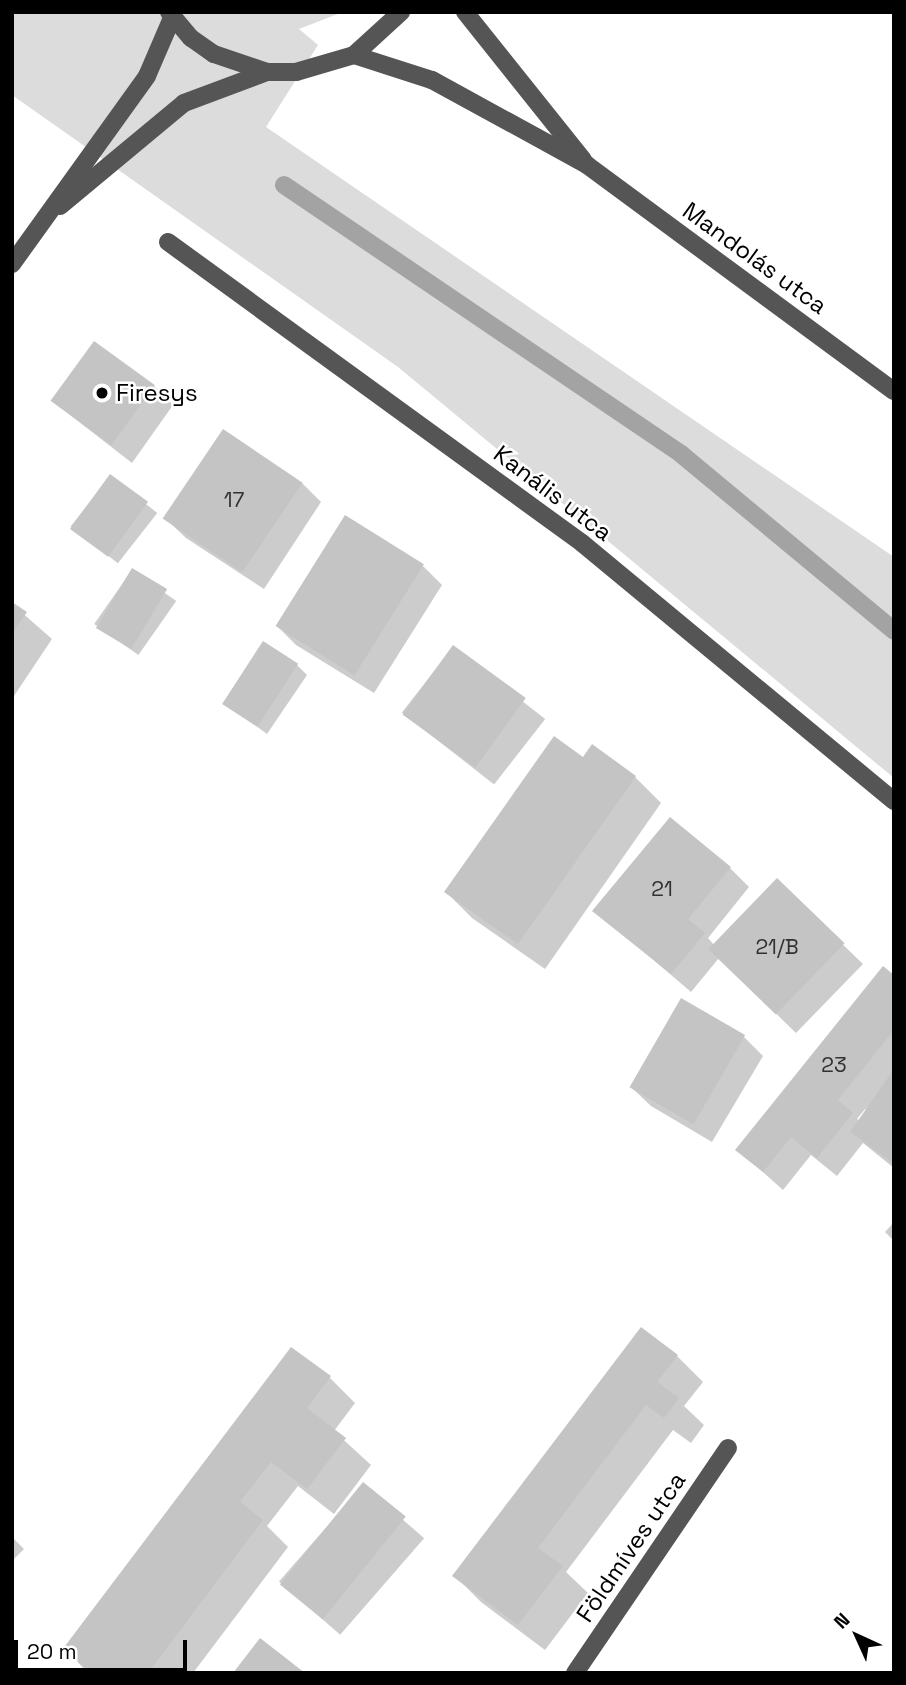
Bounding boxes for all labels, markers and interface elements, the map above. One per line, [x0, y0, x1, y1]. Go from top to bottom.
street label: Mandolás utca [677, 196, 833, 320]
place label: Firesys [116, 379, 198, 407]
marker: Firesys [94, 385, 110, 401]
street label: Kanális utca [488, 439, 618, 547]
house number: 17 [224, 487, 244, 513]
house number: 21 [651, 876, 673, 902]
house number: 21/B [755, 934, 799, 960]
house number: 23 [821, 1052, 847, 1078]
street label: Földmíves utca [570, 1467, 692, 1627]
north arrow [822, 1601, 892, 1671]
text: N [828, 1607, 855, 1634]
scale bar [18, 1626, 191, 1670]
text: 20 m [27, 1638, 77, 1665]

